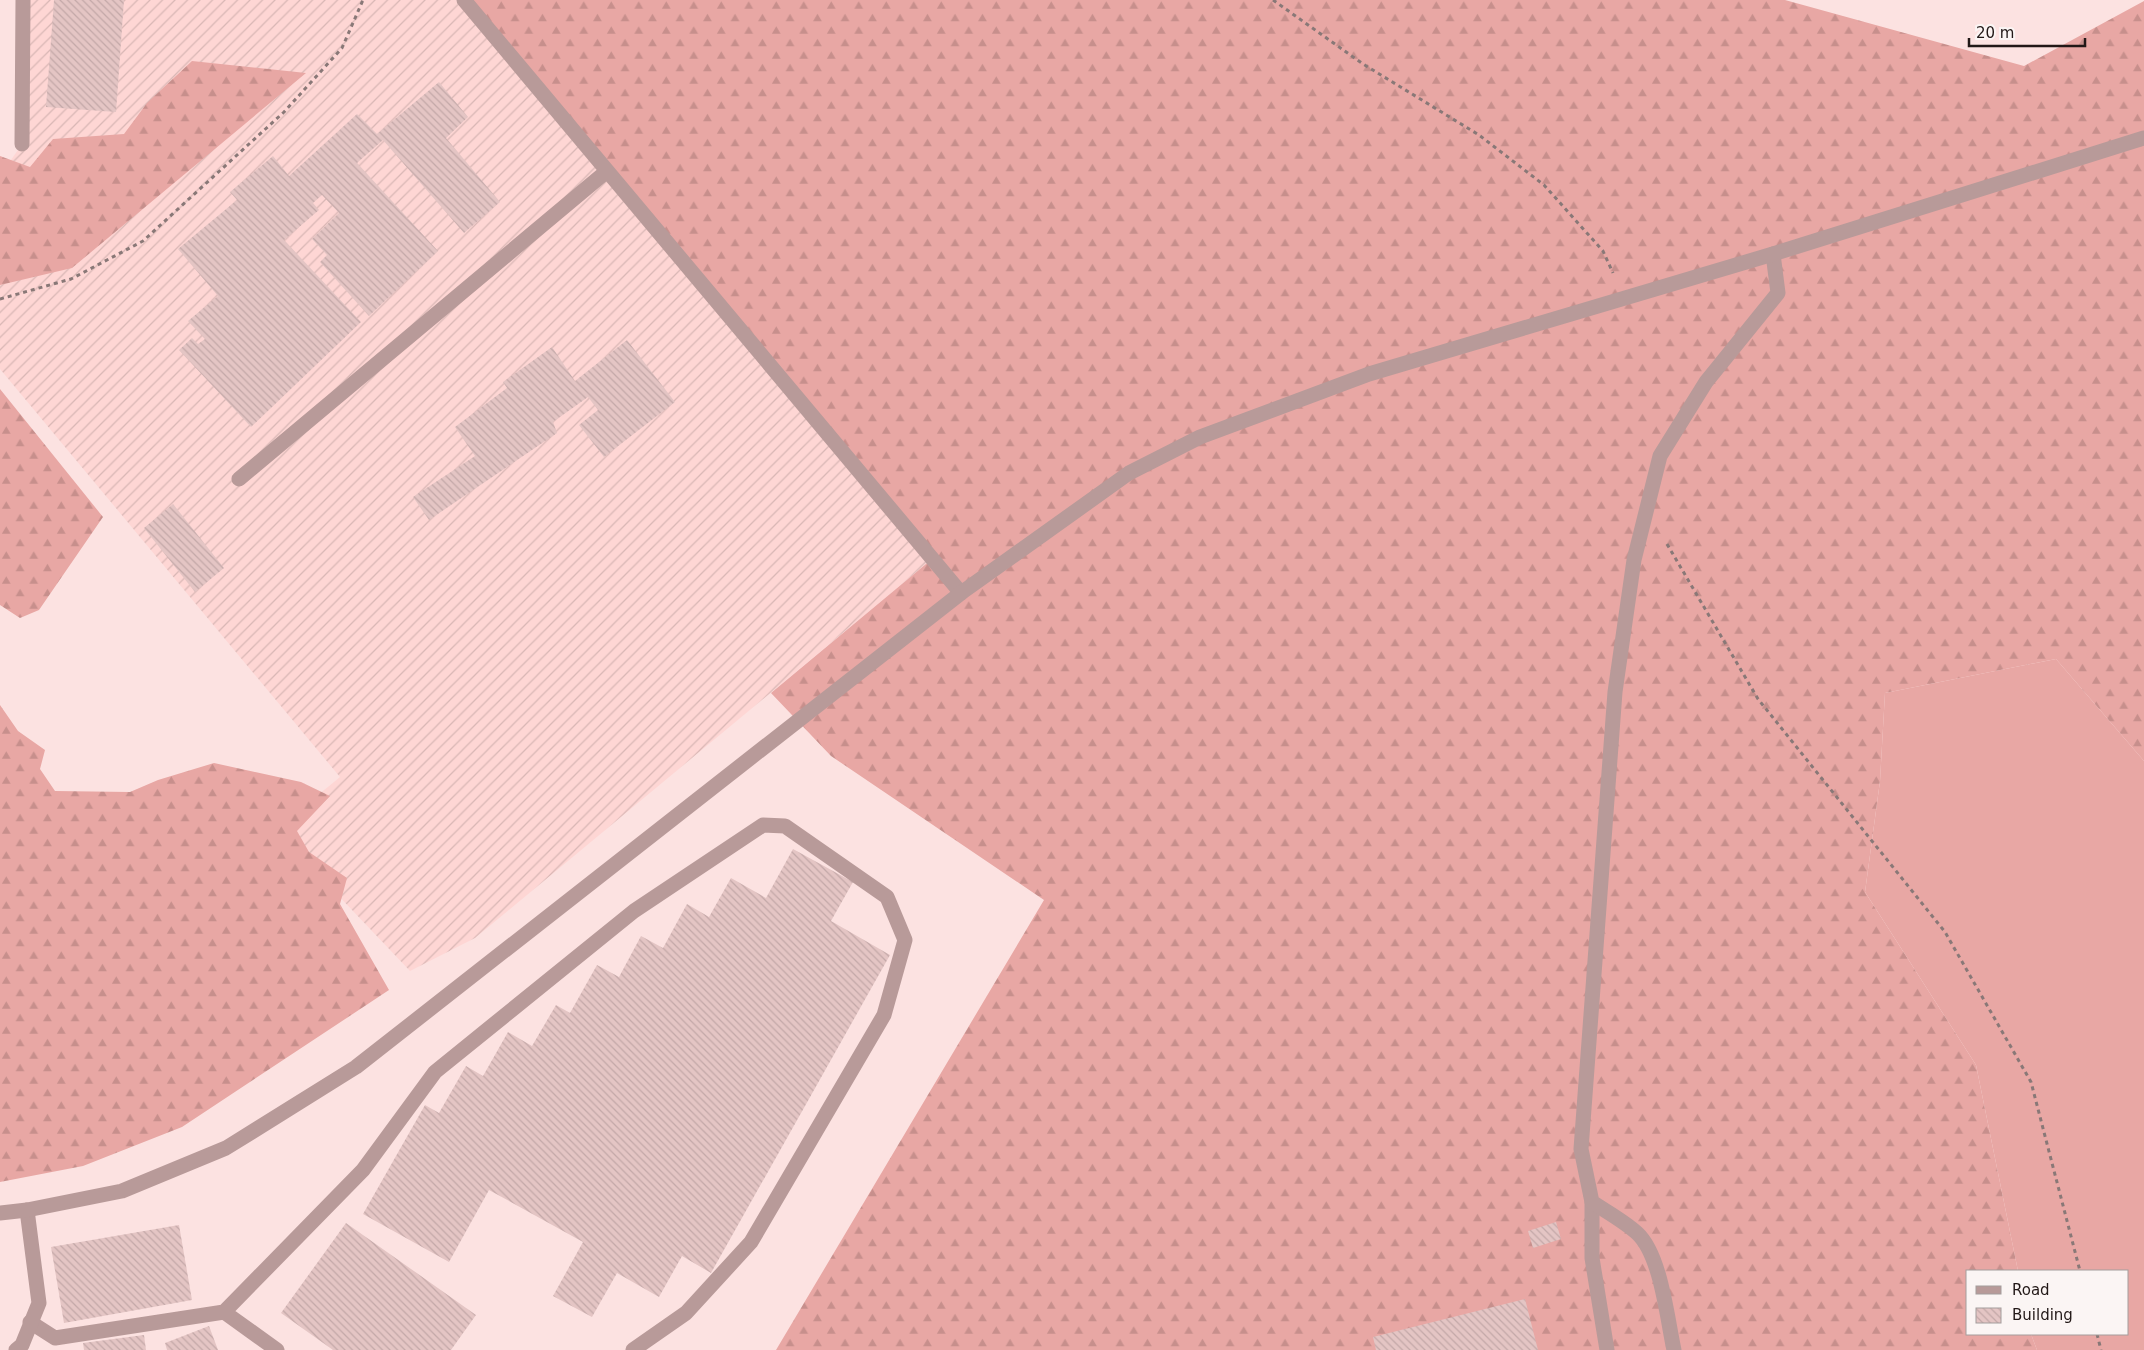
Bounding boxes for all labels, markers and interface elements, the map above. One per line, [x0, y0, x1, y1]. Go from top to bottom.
scale bar [1969, 15, 2085, 47]
text: 20 m [1976, 24, 2014, 42]
legend [1966, 1270, 2129, 1335]
text: Road [2012, 1281, 2050, 1299]
text: Building [2012, 1306, 2073, 1324]

